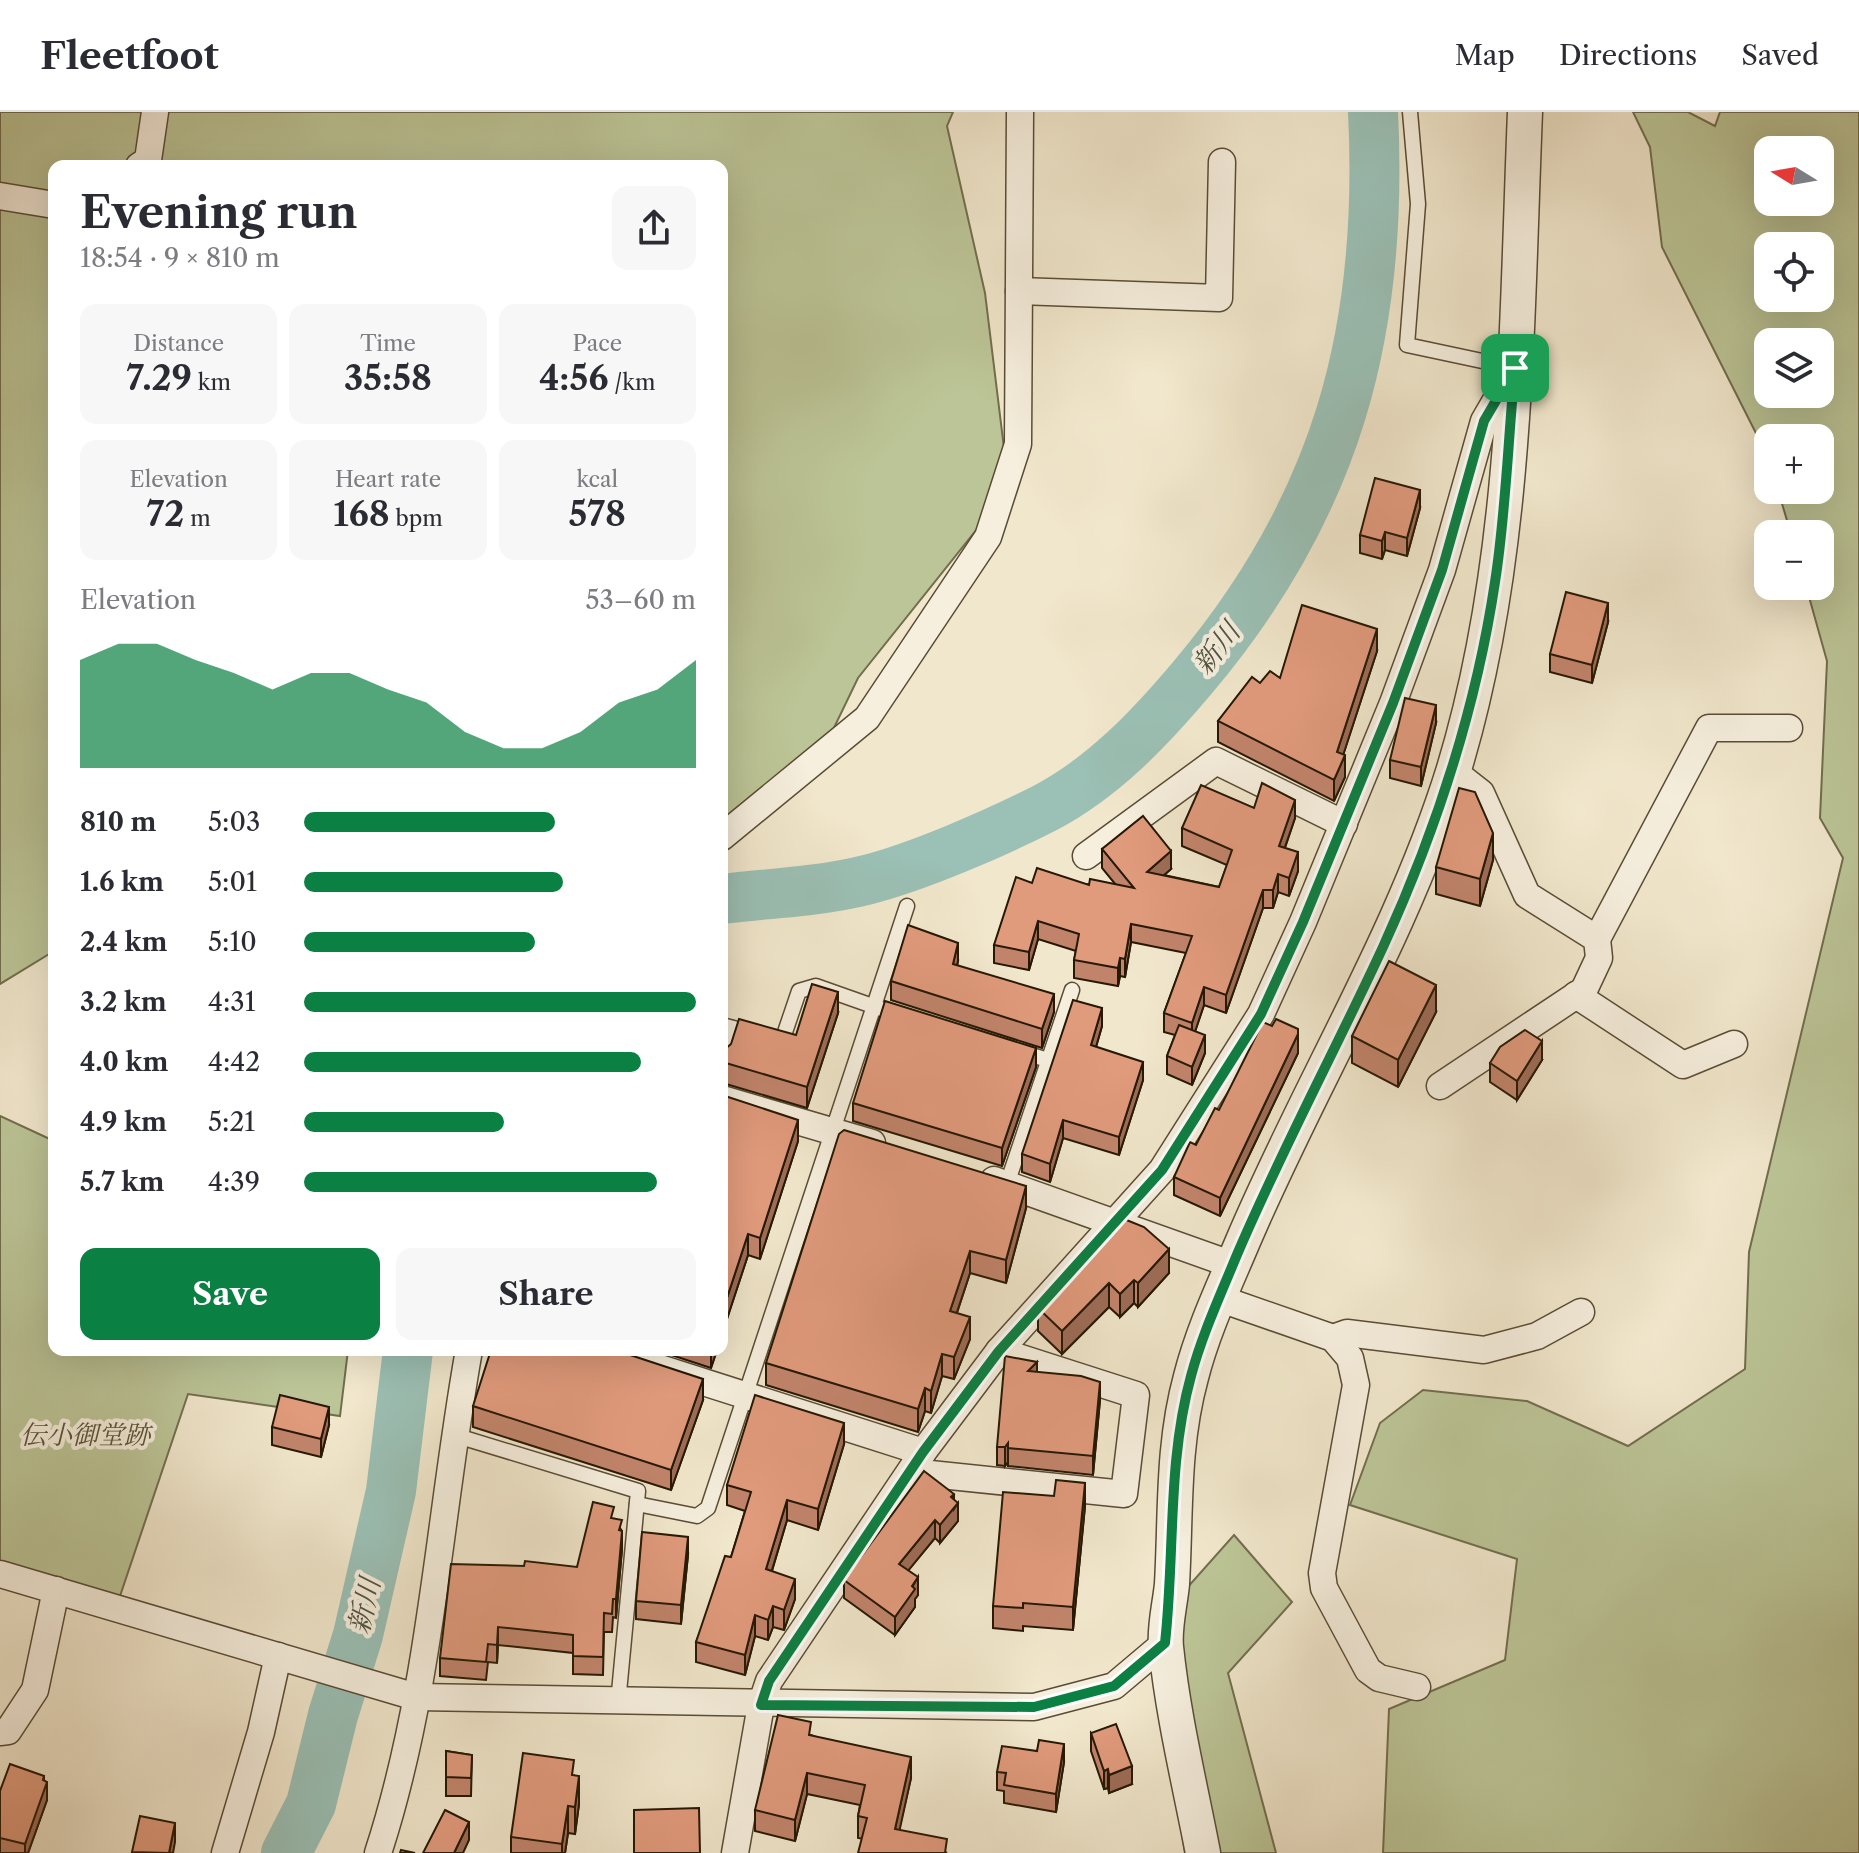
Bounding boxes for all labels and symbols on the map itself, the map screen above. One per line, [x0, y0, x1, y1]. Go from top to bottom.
north arrow [1754, 136, 1834, 216]
pin [1481, 334, 1549, 402]
water label: 新川 [1185, 613, 1248, 681]
park label: 伝小御堂跡 [20, 1419, 154, 1451]
water label: 新川 [341, 1572, 388, 1637]

